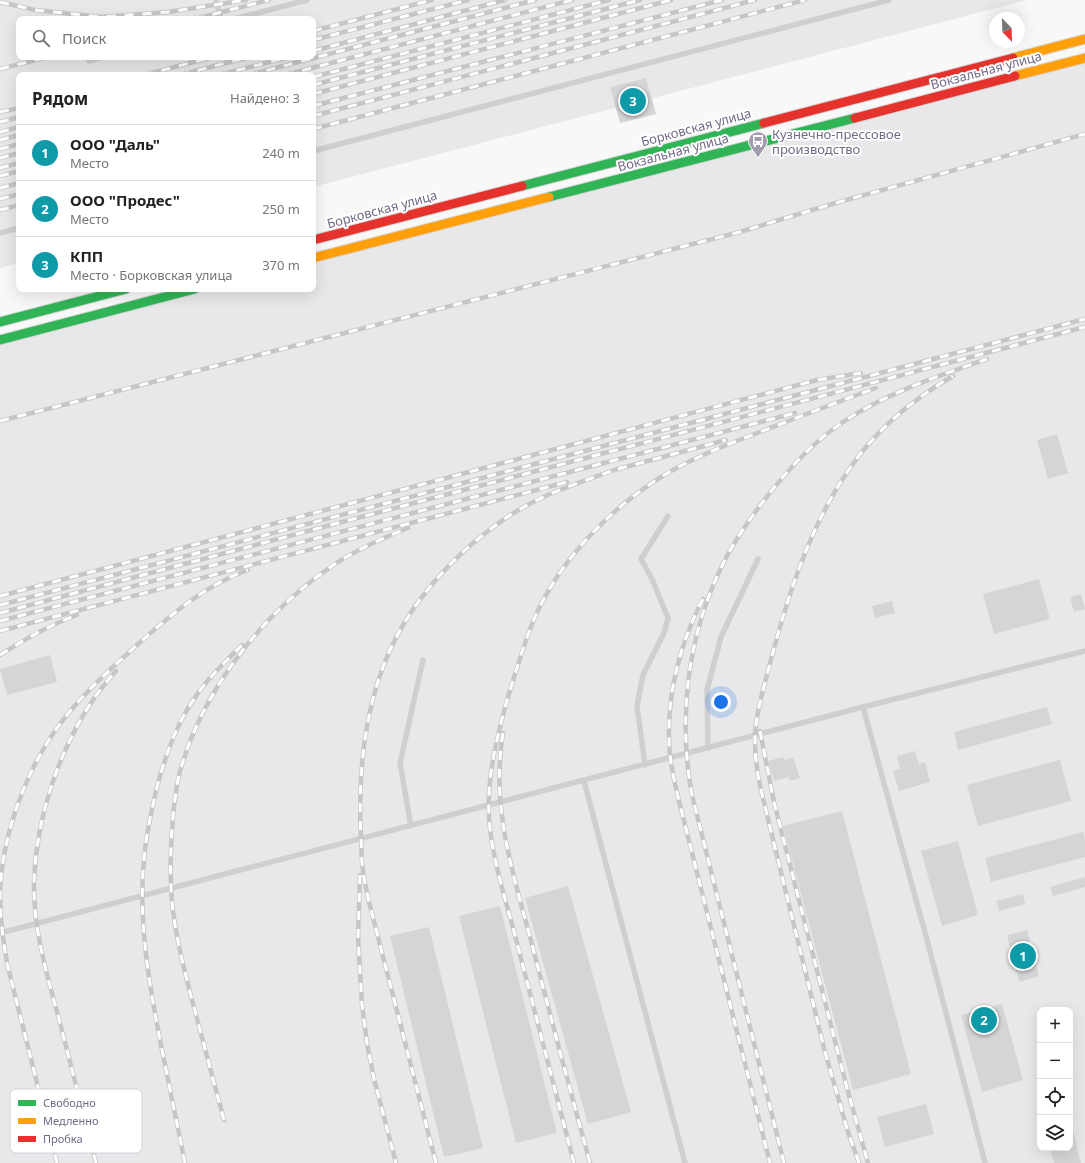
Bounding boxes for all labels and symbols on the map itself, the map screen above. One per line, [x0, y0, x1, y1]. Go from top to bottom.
north arrow [989, 12, 1025, 48]
street label: Вокзальная улица [928, 47, 1044, 93]
pin: 3 [620, 86, 646, 116]
street label: Борковская улица [639, 104, 753, 150]
place label: Кузнечно-прессовое производство [772, 125, 901, 158]
street label: Вокзальная улица [615, 129, 731, 175]
bus stop icon: Кузнечно-прессовое производство [747, 130, 769, 158]
street label: Борковская улица [325, 186, 439, 232]
your location [711, 692, 731, 712]
pin: 1 [1010, 941, 1036, 971]
pin: 2 [971, 1005, 997, 1035]
legend [10, 1089, 142, 1153]
text: Свободно [43, 1095, 96, 1110]
text: Медленно [43, 1113, 98, 1128]
text: Пробка [43, 1131, 83, 1146]

